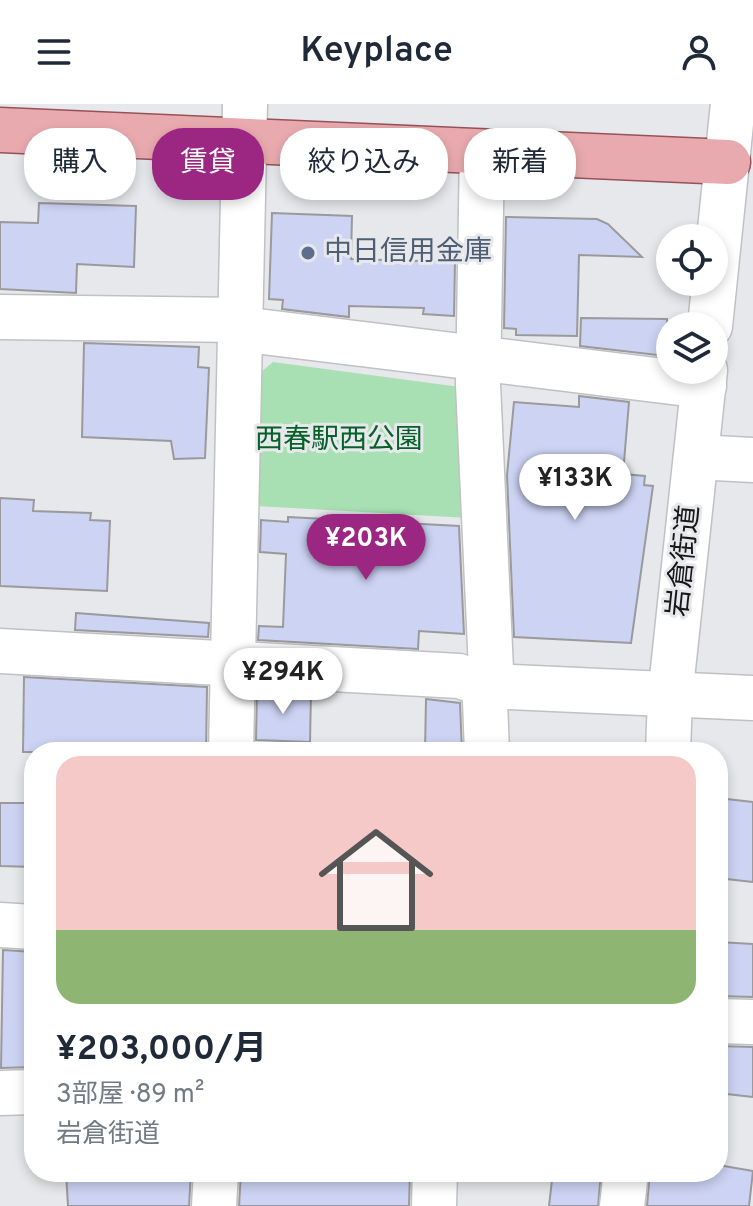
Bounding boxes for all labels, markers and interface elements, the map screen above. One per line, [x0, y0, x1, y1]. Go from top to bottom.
text: Keyplace [300, 29, 453, 75]
icon: menu [32, 30, 76, 74]
icon: person [677, 30, 721, 74]
chip: 購入 [24, 128, 136, 200]
chip: 賃貸 [152, 128, 264, 200]
chip: 絞り込み [280, 128, 448, 200]
chip: 新着 [464, 128, 576, 200]
map controls [656, 224, 728, 384]
button: locate [656, 224, 728, 296]
place label: 中日信用金庫 [324, 235, 492, 271]
marker: 中日信用金庫 [299, 244, 317, 262]
button: layers [656, 312, 728, 384]
park label: 西春駅西公園 [255, 423, 423, 459]
pin: ¥133K [519, 454, 631, 522]
text: ¥133K [537, 463, 613, 496]
street label: 岩倉街道 [661, 503, 709, 619]
pin: ¥203K [310, 514, 422, 582]
text: ¥203K [325, 523, 407, 556]
pin: ¥294K [227, 648, 339, 716]
text: ¥294K [242, 657, 324, 690]
icon: home [304, 808, 448, 952]
text: ¥203,000/月 [56, 1029, 267, 1072]
text: 3部屋 · 89 m² [56, 1079, 204, 1112]
text: 岩倉街道 [56, 1119, 160, 1152]

